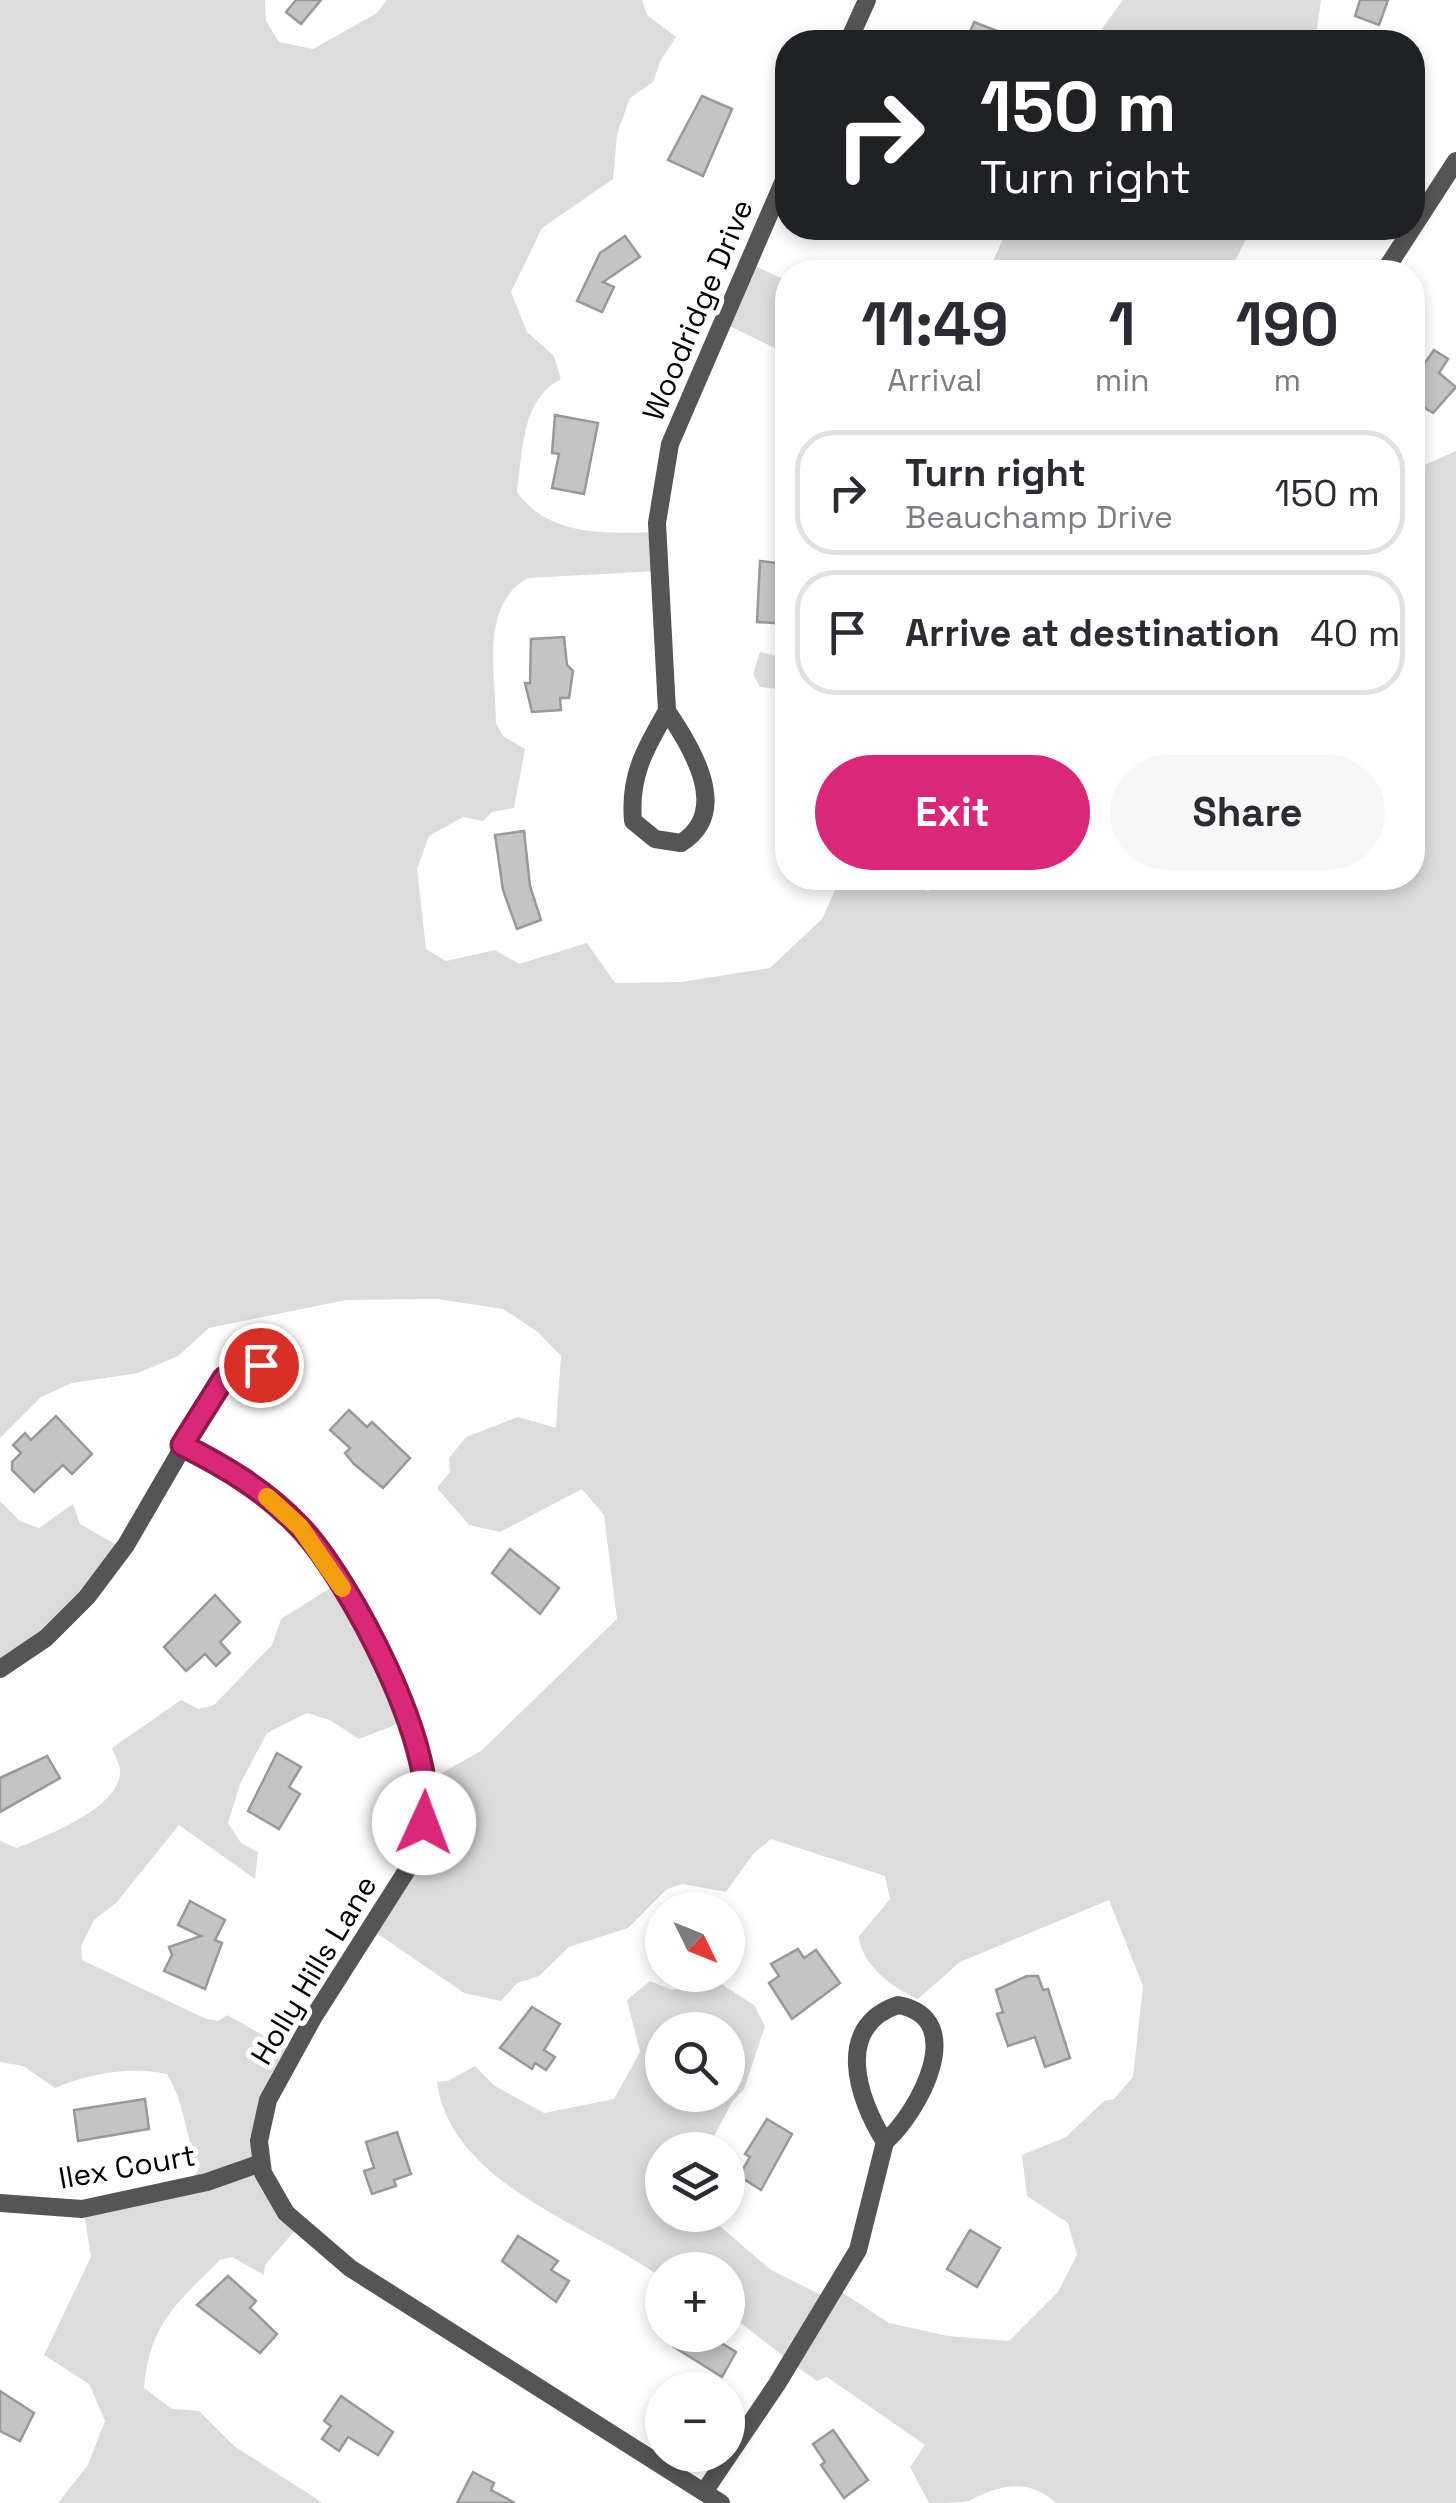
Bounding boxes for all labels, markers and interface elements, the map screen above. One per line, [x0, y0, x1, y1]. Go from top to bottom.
text: 150 m [980, 62, 1177, 151]
icon: right [815, 70, 945, 200]
text: Turn right [980, 149, 1191, 206]
street label: Woodridge Drive [633, 193, 762, 426]
text: 11:49 [861, 286, 1009, 363]
text: 1 [1109, 286, 1136, 363]
text: 190 [1236, 286, 1339, 363]
text: Arrival [887, 360, 982, 400]
text: min [1095, 360, 1150, 400]
text: m [1274, 360, 1301, 400]
text: Turn right [905, 449, 1086, 497]
icon: right [820, 465, 875, 520]
text: 150 m [1275, 469, 1380, 517]
text: Beauchamp Drive [905, 497, 1173, 537]
icon: arrive [820, 605, 875, 660]
text: Arrive at destination [905, 609, 1280, 657]
text: 40 m [1310, 609, 1401, 657]
button: Exit [815, 755, 1090, 870]
button: Share [1110, 755, 1385, 870]
pin [219, 1323, 304, 1408]
icon: arrive [234, 1338, 289, 1393]
position arrow [372, 1771, 476, 1875]
street label: Holly Hills Lane [242, 1868, 385, 2072]
north arrow [645, 1892, 745, 1992]
map controls [645, 1892, 745, 2472]
button: search [645, 2012, 745, 2112]
button: layers [645, 2132, 745, 2232]
street label: Ilex Court [55, 2135, 198, 2198]
button: + [645, 2252, 745, 2352]
button: − [645, 2372, 745, 2472]

